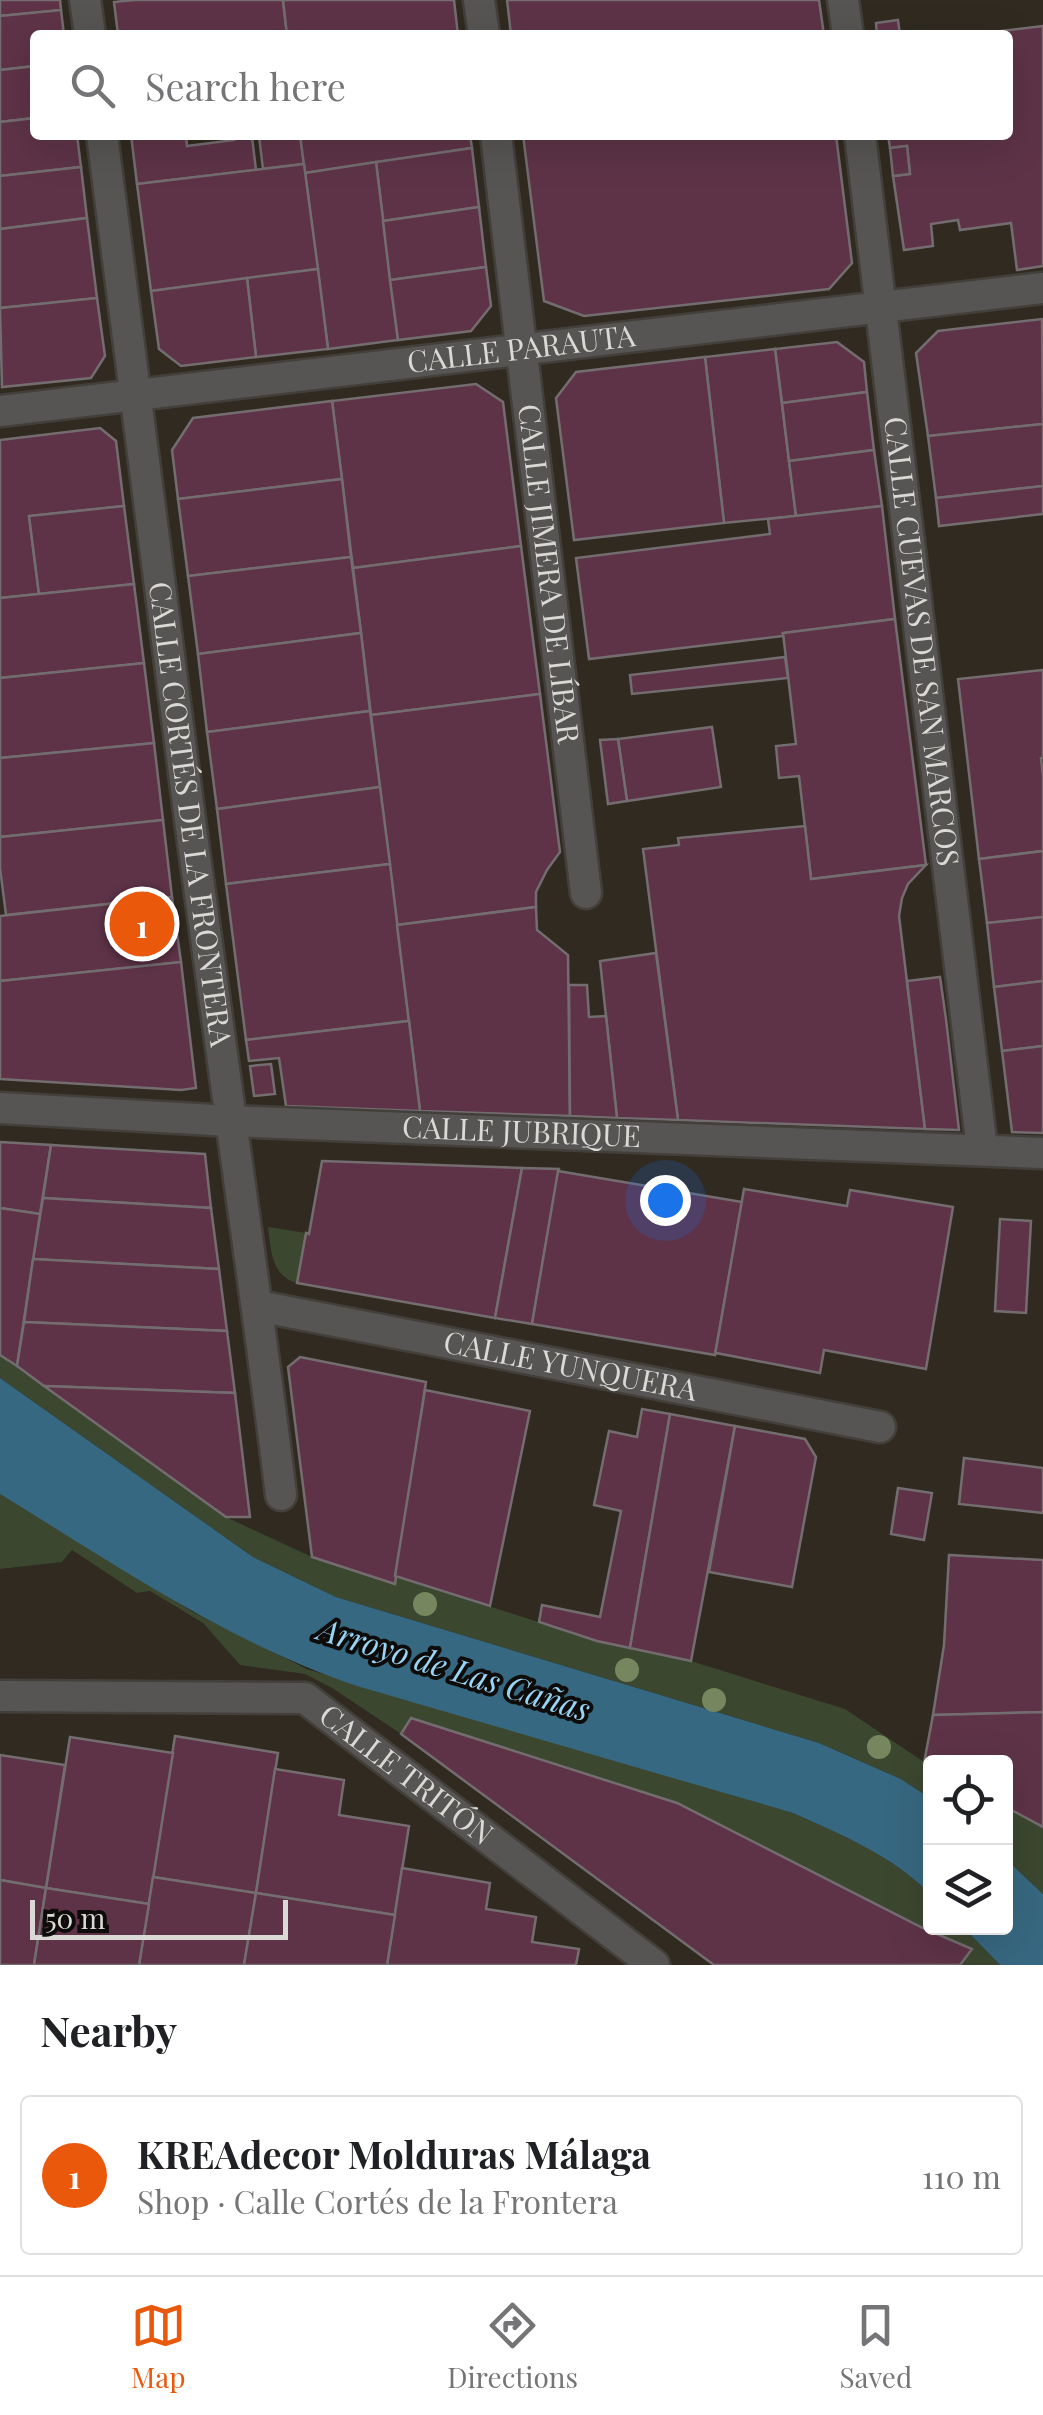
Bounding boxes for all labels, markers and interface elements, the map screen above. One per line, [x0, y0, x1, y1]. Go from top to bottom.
search box [30, 30, 1013, 140]
icon: search [65, 58, 120, 113]
text: Search here [145, 60, 346, 111]
street label: CALLE PARAUTA [405, 314, 639, 381]
street label: CALLE JIMERA DE LÍBAR [510, 402, 590, 746]
street label: CALLE CUEVAS DE SAN MARCOS [876, 414, 970, 868]
street label: CALLE CORTÉS DE LA FRONTERA [141, 579, 243, 1050]
pin: 1 [110, 886, 174, 962]
street label: CALLE JUBRIQUE [401, 1106, 642, 1155]
your location [640, 1175, 691, 1226]
street label: CALLE YUNQUERA [440, 1321, 702, 1409]
water label: Arroyo de Las Cañas [311, 1605, 596, 1729]
street label: CALLE TRITÓN [312, 1694, 502, 1853]
map controls [923, 1755, 1013, 1935]
button: locate [923, 1755, 1013, 1845]
button: layers [923, 1845, 1013, 1935]
scale bar [30, 1895, 288, 1940]
text: 50 m [45, 1899, 105, 1936]
text: Nearby [40, 2002, 177, 2058]
text: KREAdecor Molduras Málaga [137, 2128, 651, 2179]
text: 1 [68, 2154, 81, 2197]
text: 110 m [922, 2154, 1001, 2197]
text: Shop · Calle Cortés de la Frontera [137, 2179, 618, 2222]
tab: Map [131, 2298, 186, 2395]
tab: Directions [447, 2298, 578, 2395]
tab: Saved [839, 2298, 912, 2395]

